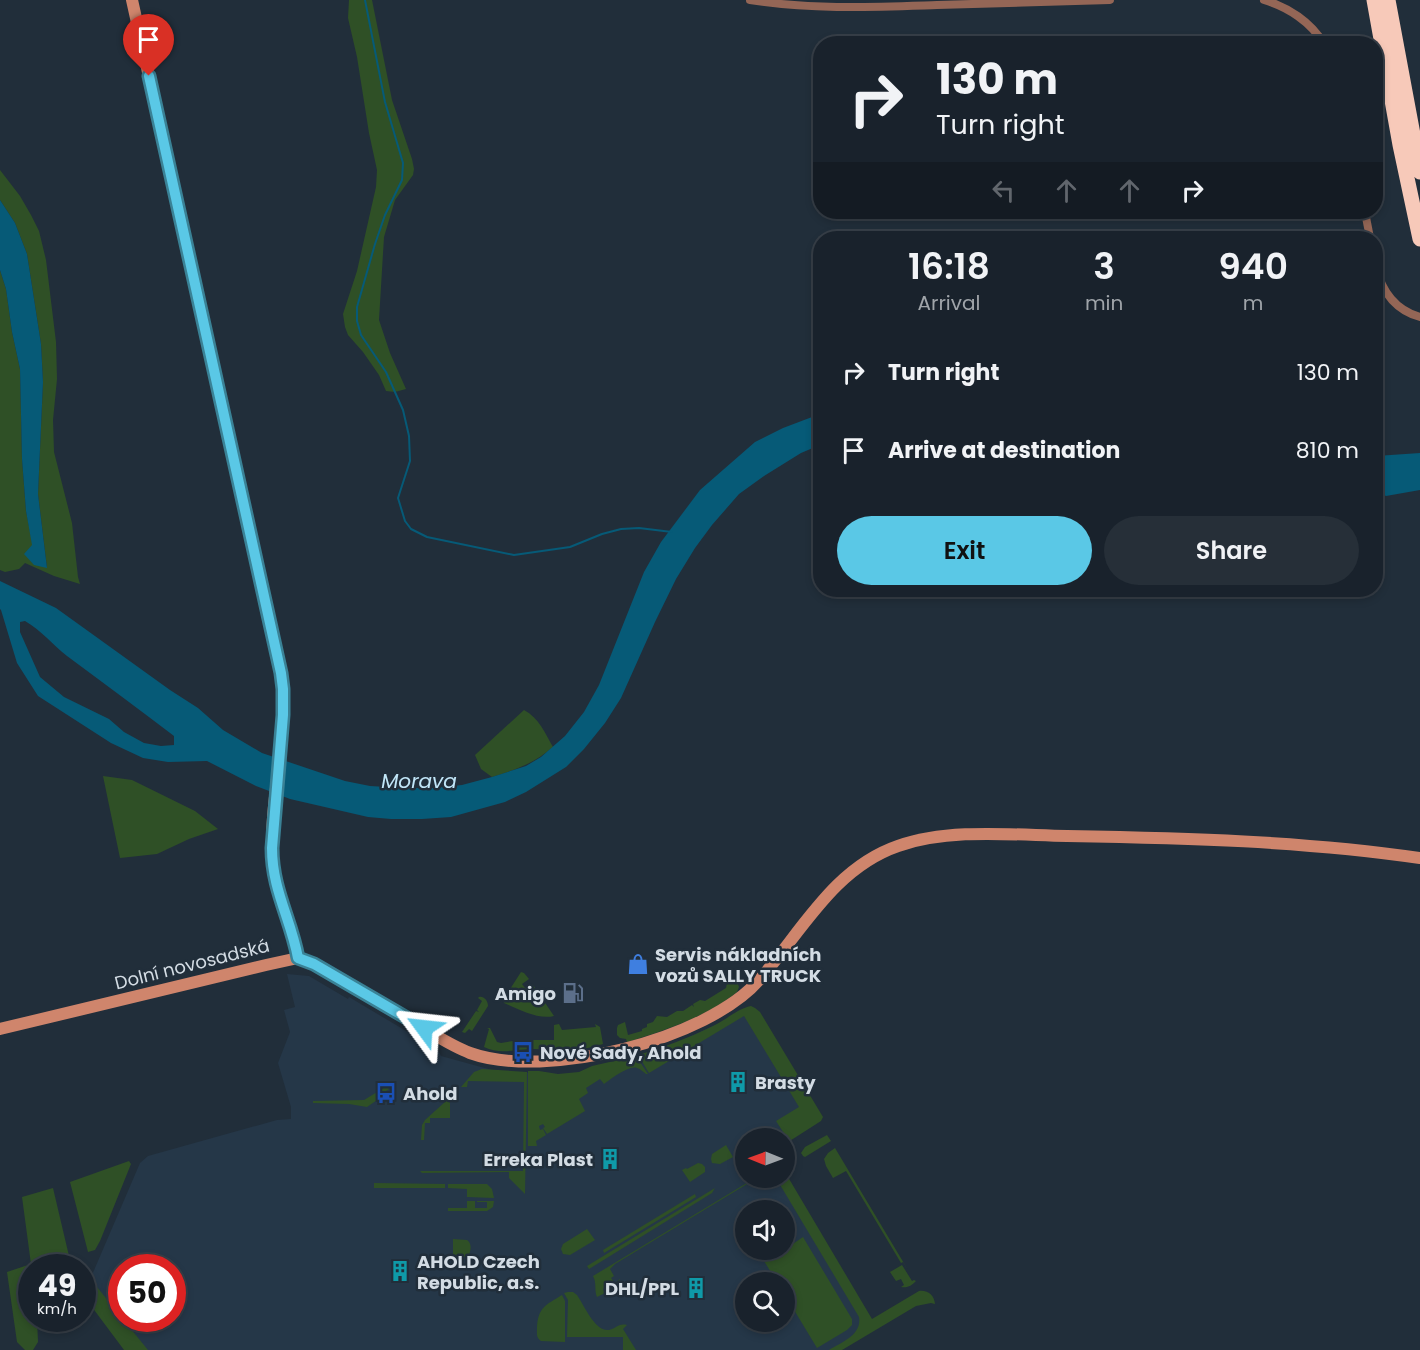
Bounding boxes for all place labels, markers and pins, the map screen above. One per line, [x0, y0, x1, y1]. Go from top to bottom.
pin [123, 14, 174, 76]
place label: Servis nákladních vozů SALLY TRUCK [655, 942, 822, 988]
shop icon: Servis nákladních vozů SALLY TRUCK [626, 952, 650, 976]
place label: Amigo [495, 981, 556, 1006]
fuel station icon: Amigo [561, 981, 585, 1005]
bus stop icon: Nové Sady, Ahold [511, 1040, 535, 1064]
place label: Nové Sady, Ahold [540, 1040, 701, 1065]
building icon: Brasty [726, 1070, 750, 1094]
place label: Brasty [755, 1070, 816, 1095]
bus stop icon: Ahold [374, 1081, 398, 1105]
place label: Ahold [403, 1081, 457, 1106]
place label: Erreka Plast [483, 1147, 593, 1172]
building icon: Erreka Plast [598, 1147, 622, 1171]
place label: AHOLD Czech Republic, a.s. [417, 1249, 540, 1295]
building icon: AHOLD Czech Republic, a.s. [388, 1259, 412, 1283]
place label: DHL/PPL [605, 1276, 679, 1301]
building icon: DHL/PPL [684, 1276, 708, 1300]

